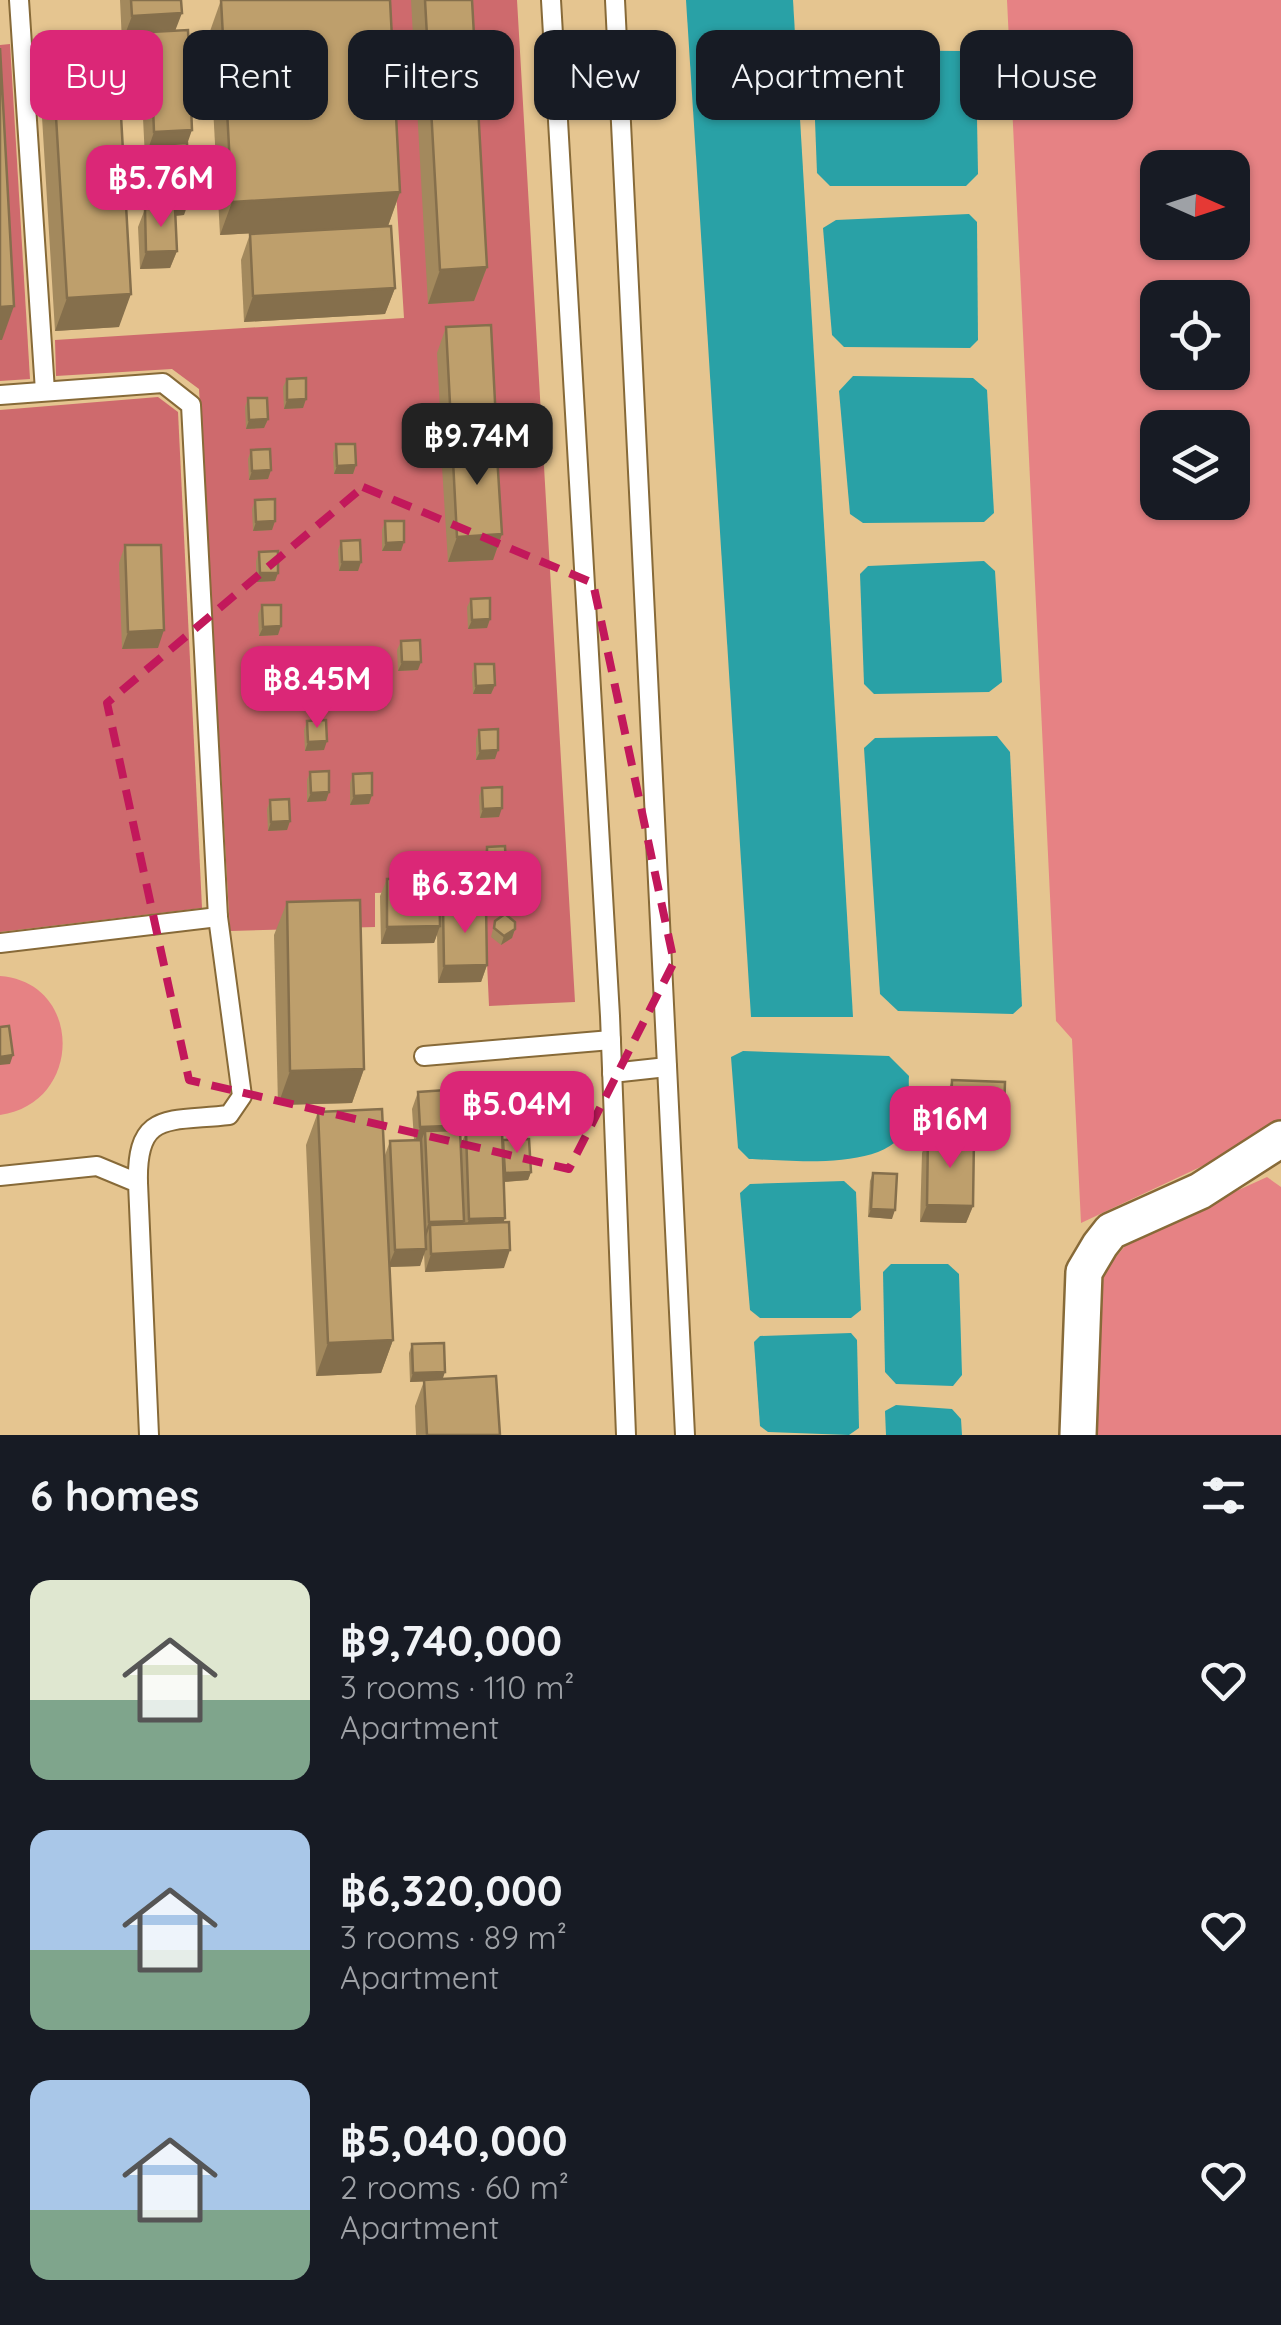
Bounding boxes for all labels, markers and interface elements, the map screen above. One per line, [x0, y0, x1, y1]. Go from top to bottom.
chip: Buy [30, 30, 163, 120]
chip: Rent [183, 30, 328, 120]
chip: Filters [348, 30, 514, 120]
chip: New [534, 30, 676, 120]
chip: Apartment [696, 30, 940, 120]
chip: House [960, 30, 1133, 120]
pin: ฿5.76M [80, 145, 242, 230]
north arrow [1140, 150, 1250, 260]
map controls [1140, 150, 1250, 520]
text: ฿5.76M [108, 157, 214, 197]
button: locate [1140, 280, 1250, 390]
pin: ฿9.74M [396, 403, 558, 488]
button: layers [1140, 410, 1250, 520]
text: ฿9.74M [424, 415, 530, 455]
pin: ฿8.45M [236, 646, 398, 731]
text: ฿8.45M [263, 658, 371, 698]
pin: ฿6.32M [384, 851, 546, 936]
text: ฿6.32M [411, 863, 519, 903]
pin: ฿5.04M [436, 1071, 598, 1156]
text: ฿5.04M [462, 1083, 572, 1123]
pin: ฿16M [891, 1086, 1009, 1171]
text: ฿16M [912, 1098, 988, 1138]
icon: filters [1196, 1468, 1251, 1523]
text: 6 homes [30, 1469, 200, 1522]
text: ฿9,740,000 [340, 1614, 562, 1667]
icon: home [110, 1620, 230, 1740]
icon: heart [1196, 1653, 1251, 1708]
text: 3 rooms · 110 m² [340, 1667, 574, 1707]
text: Apartment [340, 1707, 499, 1747]
text: ฿6,320,000 [340, 1864, 563, 1917]
icon: home [110, 1870, 230, 1990]
icon: heart [1196, 1903, 1251, 1958]
text: 3 rooms · 89 m² [340, 1917, 567, 1957]
text: Apartment [340, 1957, 499, 1997]
text: ฿5,040,000 [340, 2114, 568, 2167]
icon: home [110, 2120, 230, 2240]
icon: heart [1196, 2153, 1251, 2208]
text: 2 rooms · 60 m² [340, 2167, 569, 2207]
text: Apartment [340, 2207, 499, 2247]

